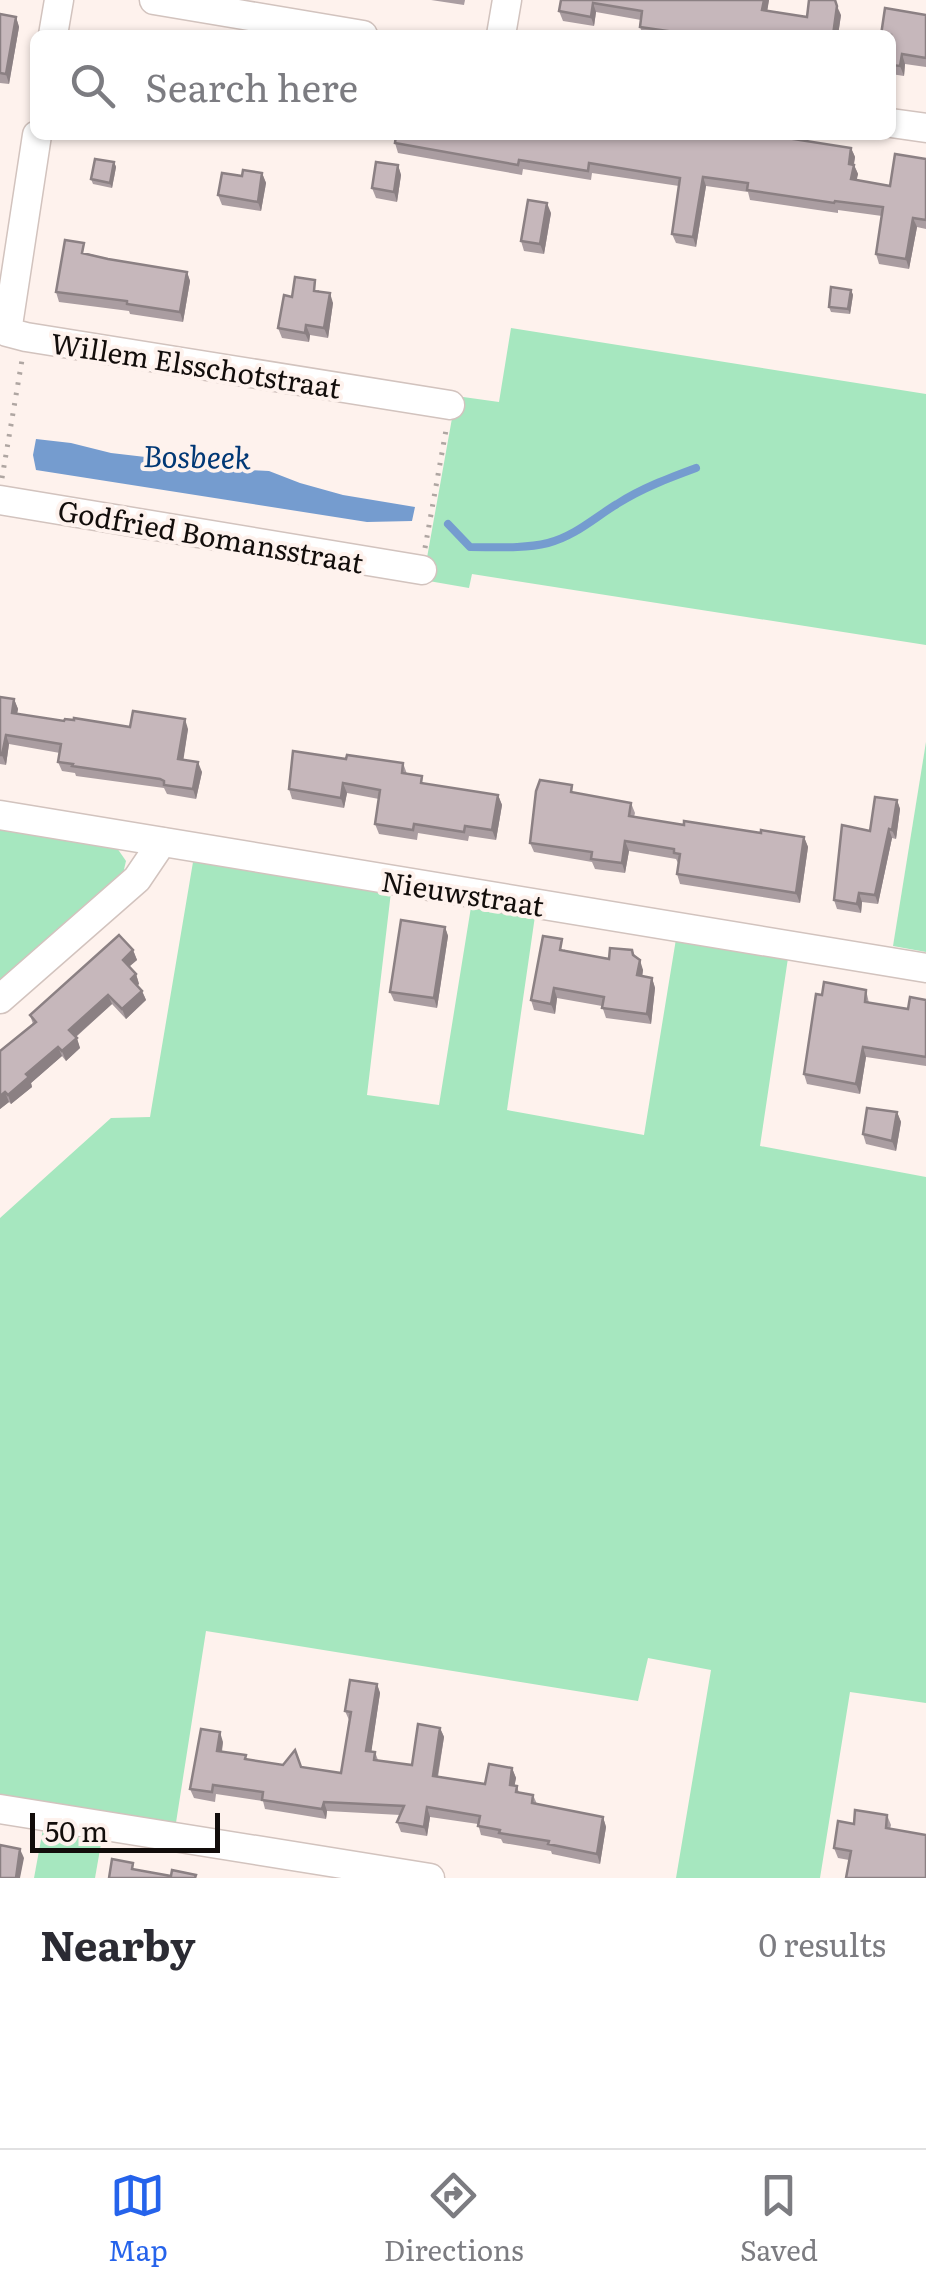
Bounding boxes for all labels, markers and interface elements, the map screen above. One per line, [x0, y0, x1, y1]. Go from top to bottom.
search box [30, 30, 896, 140]
text: Search here [145, 57, 358, 114]
icon: search [65, 58, 120, 113]
street label: Willem Elsschotstraat [48, 320, 345, 408]
water label: Bosbeek [143, 432, 252, 478]
street label: Godfried Bomansstraat [55, 487, 368, 583]
street label: Nieuwstraat [379, 858, 548, 926]
scale bar [30, 1808, 220, 1852]
text: 50 m [45, 1809, 108, 1851]
text: Nearby [40, 1912, 196, 1974]
text: 0 results [758, 1919, 886, 1967]
tab: Map [108, 2168, 168, 2270]
tab: Directions [384, 2168, 524, 2270]
tab: Saved [740, 2168, 818, 2270]

